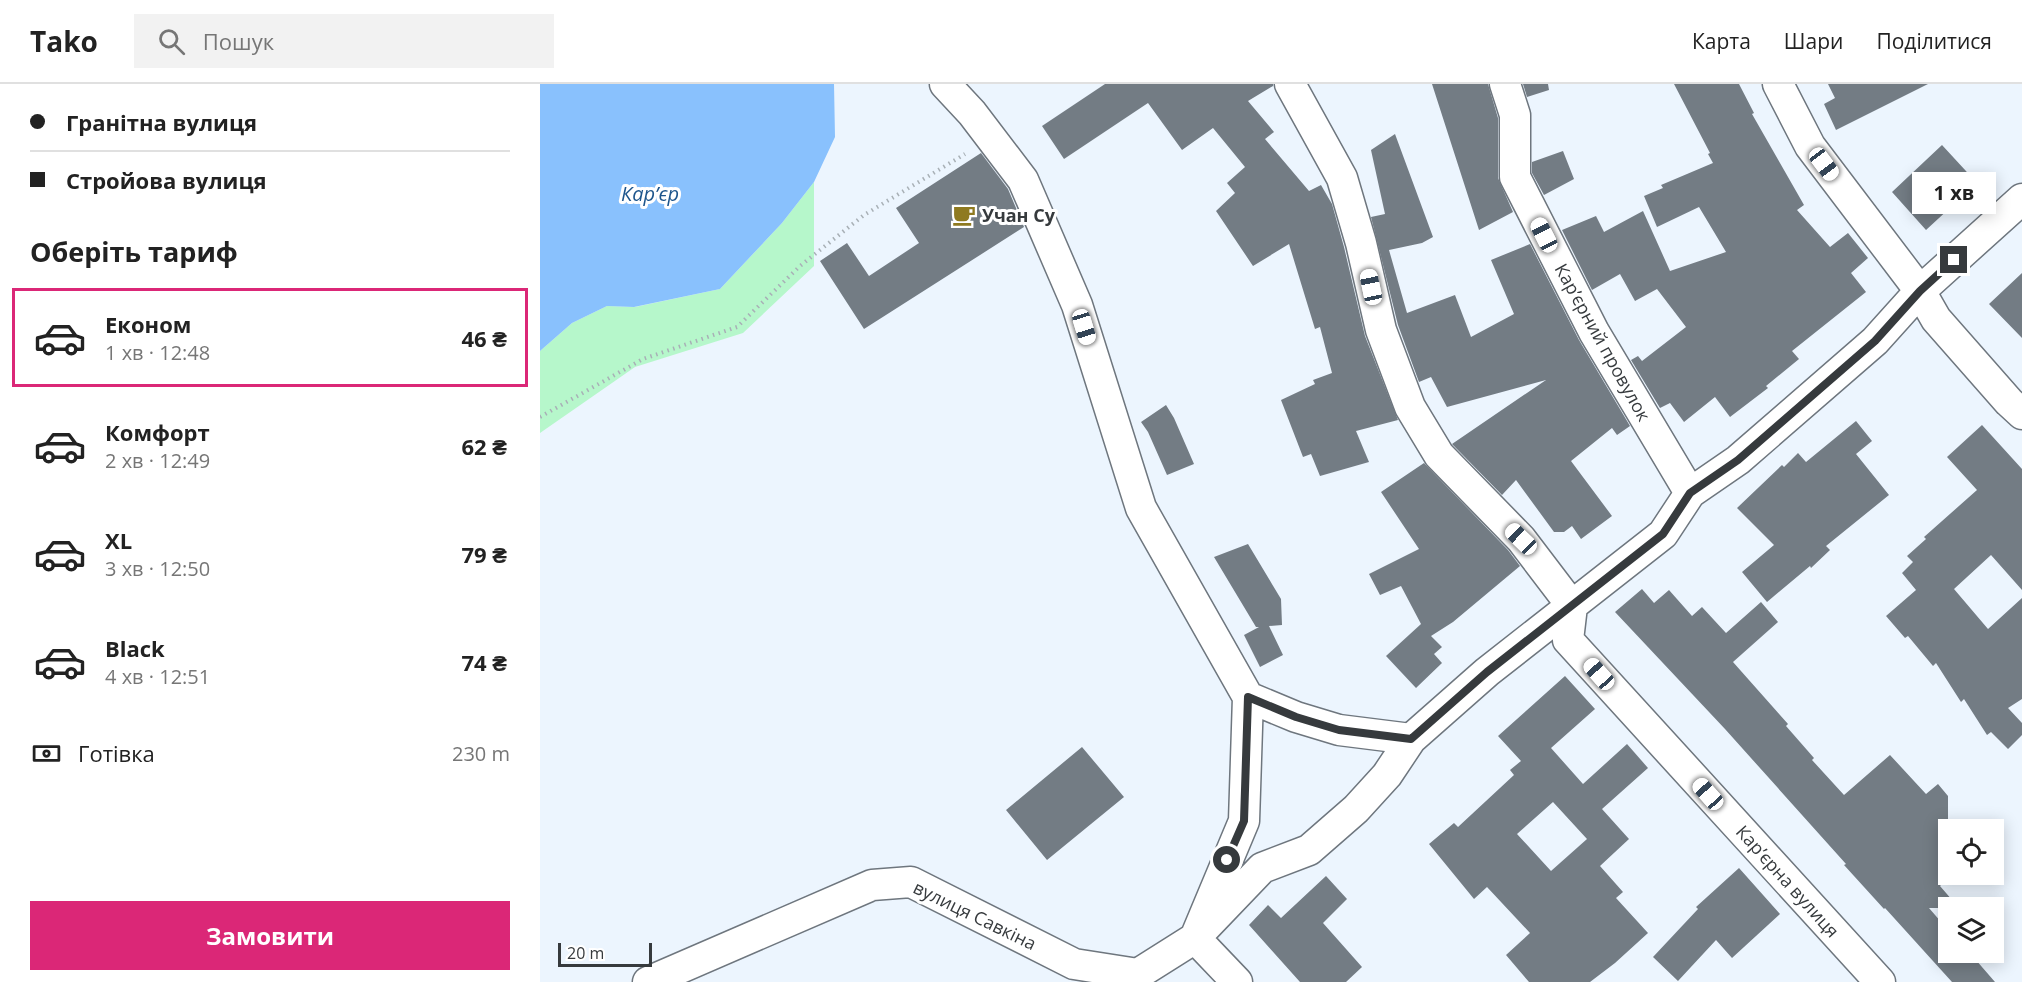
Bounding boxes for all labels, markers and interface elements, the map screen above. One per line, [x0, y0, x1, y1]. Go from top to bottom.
search box [134, 14, 554, 68]
text: Tako [30, 22, 98, 60]
icon: search [155, 25, 188, 58]
text: Пошук [203, 26, 274, 56]
text: Карта [1692, 27, 1751, 55]
text: Шари [1784, 27, 1843, 55]
text: Поділитися [1876, 27, 1992, 55]
text: Гранітна вулиця [66, 107, 257, 137]
car [1806, 144, 1842, 184]
text: Стройова вулиця [66, 165, 267, 195]
callout: 1 хв [1912, 173, 1996, 215]
text: 1 хв [1934, 179, 1974, 206]
water label: Кар’єр [621, 180, 679, 207]
cafe icon: Учан Су [951, 202, 977, 228]
place label: Учан Су [982, 203, 1056, 227]
car [1528, 215, 1560, 255]
text: Оберіть тариф [30, 233, 238, 270]
route end [1940, 246, 1967, 273]
street label: Карʼєрний провулок [1550, 259, 1657, 426]
car [1358, 268, 1384, 306]
car [1070, 307, 1098, 347]
text: Економ [105, 309, 191, 339]
icon: car [33, 311, 87, 365]
text: 46 ₴ [461, 323, 507, 353]
text: 1 хв · 12:48 [105, 339, 210, 366]
text: Комфорт [105, 417, 210, 447]
icon: car [33, 419, 87, 473]
text: 62 ₴ [461, 431, 507, 461]
text: 2 хв · 12:49 [105, 447, 210, 474]
car [1502, 520, 1540, 558]
text: XL [105, 525, 132, 555]
icon: car [33, 527, 87, 581]
text: 79 ₴ [461, 539, 507, 569]
text: 3 хв · 12:50 [105, 555, 210, 582]
text: Black [105, 633, 165, 663]
icon: car [33, 635, 87, 689]
text: 74 ₴ [461, 647, 507, 677]
car [1580, 655, 1618, 693]
text: 4 хв · 12:51 [105, 663, 210, 690]
icon: cash [30, 737, 63, 770]
text: Готівка [78, 738, 155, 768]
text: 230 m [452, 740, 510, 767]
car [1689, 775, 1727, 813]
map controls [1938, 819, 2004, 963]
button: locate [1938, 819, 2004, 885]
street label: Карʼєрна вулиця [1731, 820, 1845, 942]
route start [1213, 846, 1240, 873]
street label: вулиця Савкіна [910, 875, 1040, 955]
button: layers [1938, 897, 2004, 963]
button: Замовити [30, 901, 510, 970]
scale bar [558, 940, 652, 968]
text: 20 m [567, 942, 604, 964]

